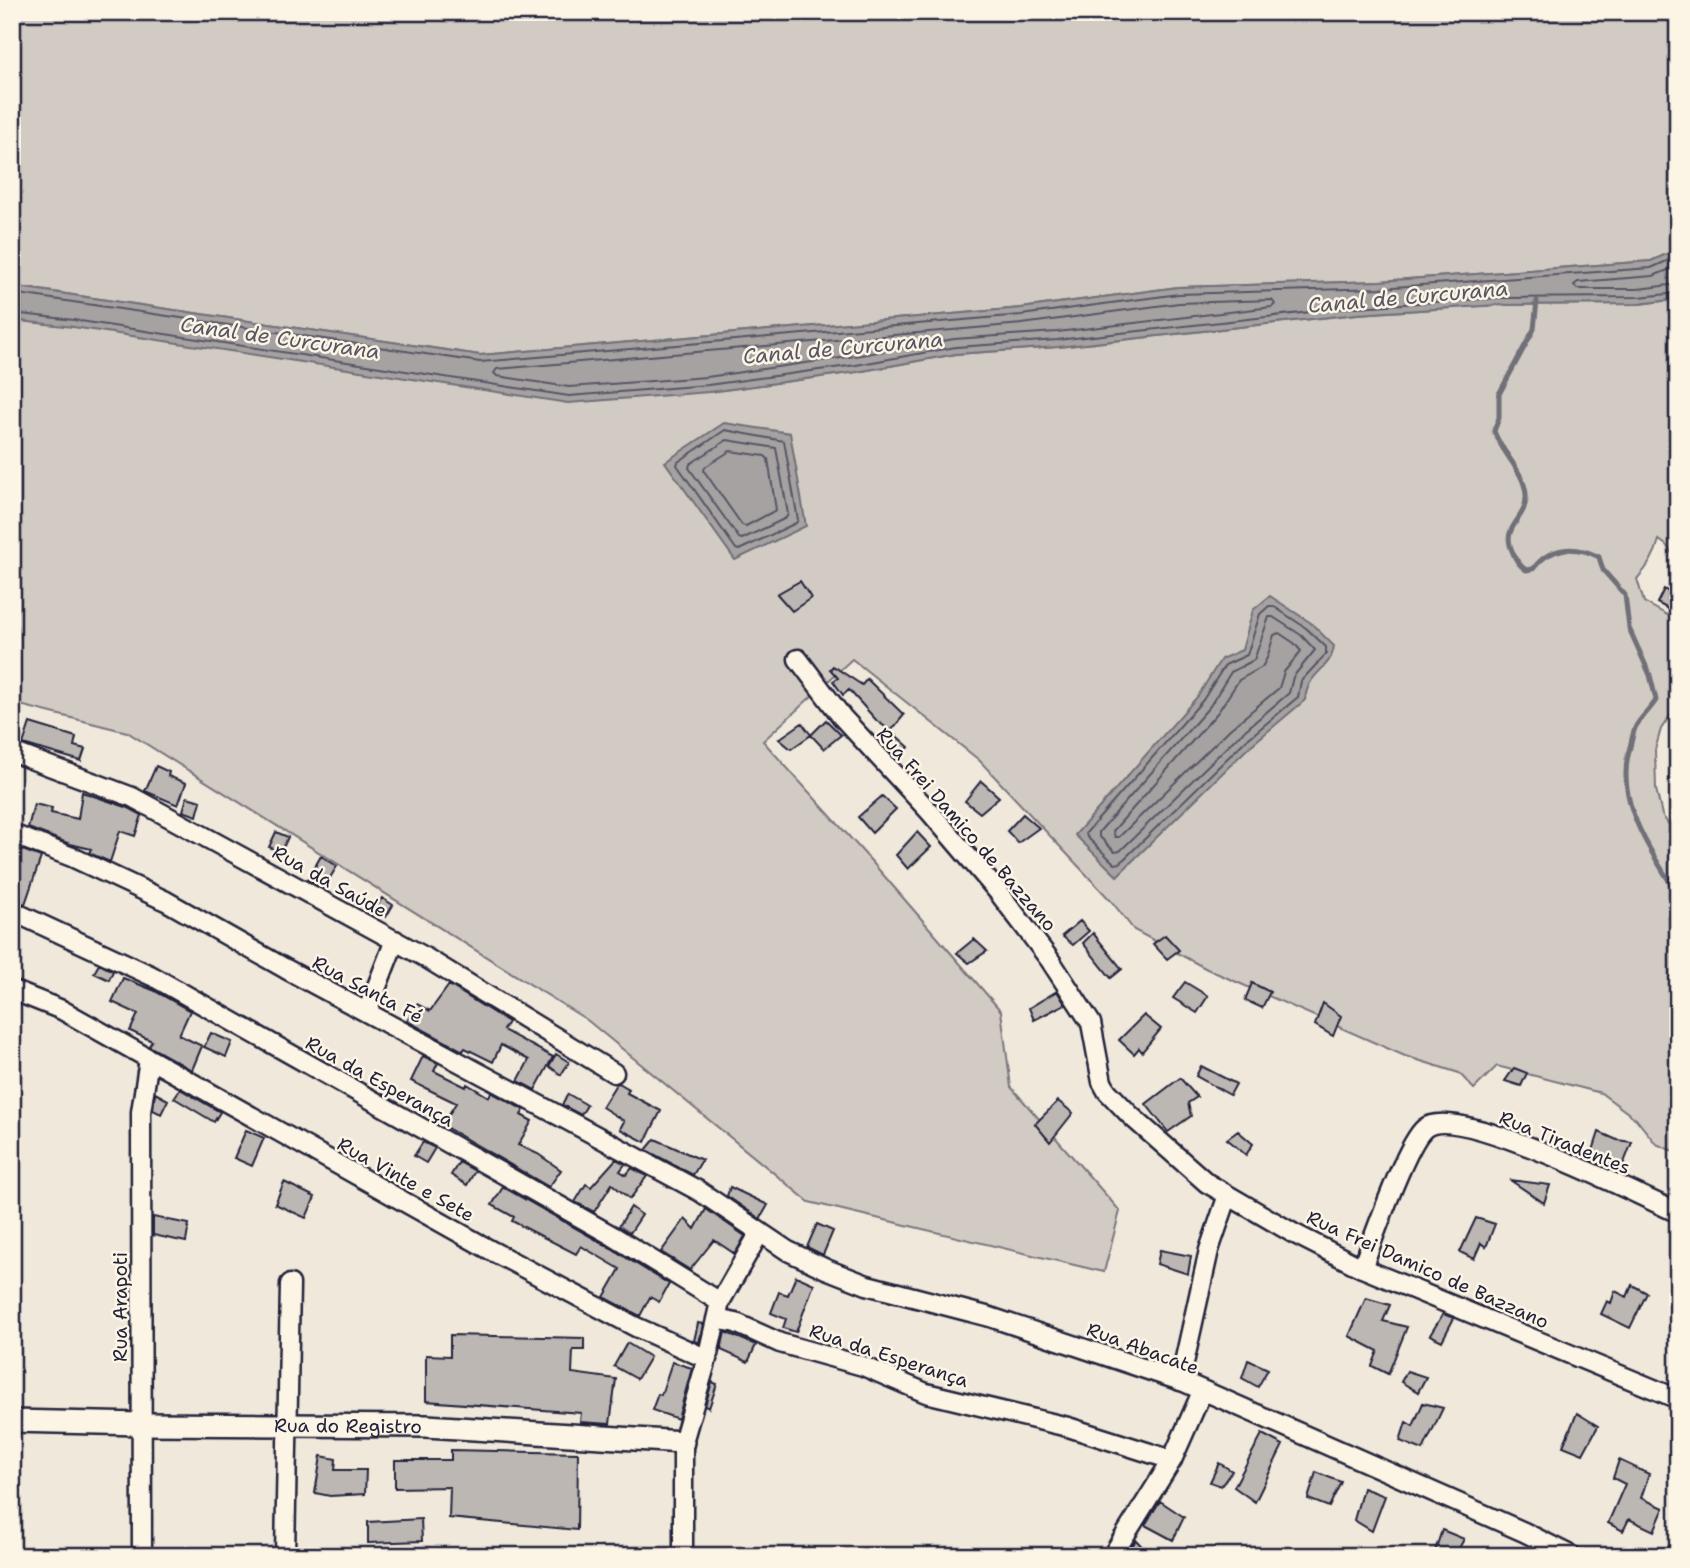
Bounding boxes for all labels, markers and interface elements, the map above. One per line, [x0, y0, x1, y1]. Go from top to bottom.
water label: Canal de Curcurana [1307, 274, 1509, 320]
water label: Canal de Curcurana [178, 310, 382, 366]
water label: Canal de Curcurana [742, 325, 944, 371]
street label: Rua Frei Damico de Bazzano [871, 722, 1062, 937]
street label: Rua da Saúde [268, 840, 392, 923]
street label: Rua Santa Fé [308, 950, 427, 1029]
street label: Rua da Esperança [301, 1030, 459, 1133]
street label: Rua Tiradentes [1496, 1105, 1634, 1180]
street label: Rua Vinte e Sete [333, 1131, 479, 1227]
street label: Rua Frei Damico de Bazzano [1303, 1205, 1553, 1334]
street label: Rua Arapoti [108, 1252, 133, 1362]
street label: Rua Abacate [1083, 1317, 1202, 1380]
street label: Rua da Esperança [806, 1318, 972, 1393]
street label: Rua do Registro [274, 1413, 422, 1439]

